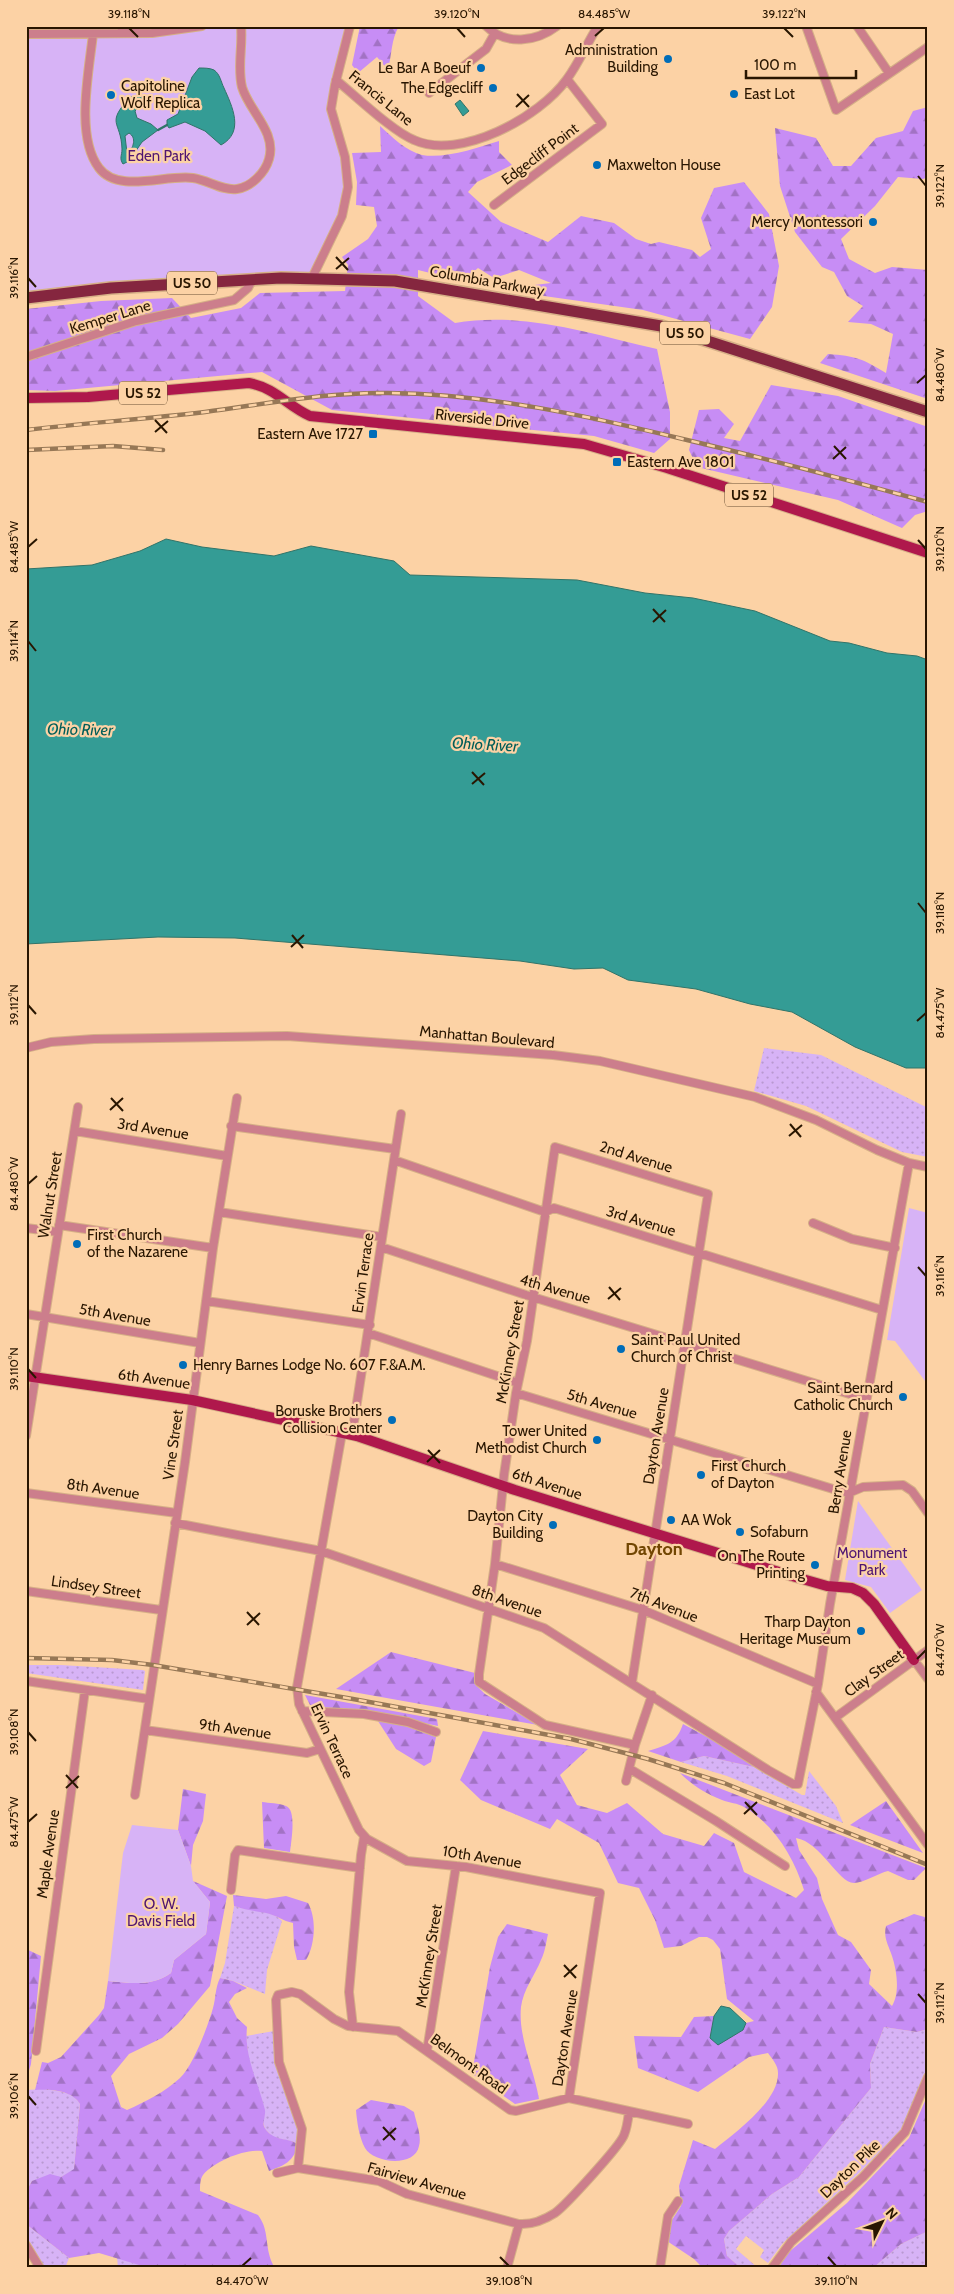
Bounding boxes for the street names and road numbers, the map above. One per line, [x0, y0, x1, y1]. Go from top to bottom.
street label: Francis Lane [345, 67, 417, 130]
street label: Edgecliff Point [498, 119, 582, 189]
street label: Columbia Parkway [428, 262, 546, 300]
road number: US 50 [167, 272, 217, 294]
street label: Kemper Lane [67, 296, 153, 338]
road number: US 50 [660, 322, 710, 344]
road number: US 52 [119, 382, 167, 404]
street label: Riverside Drive [434, 405, 530, 433]
road number: US 52 [725, 484, 773, 506]
street label: Manhattan Boulevard [419, 1022, 555, 1052]
street label: 3rd Avenue [116, 1114, 190, 1144]
street label: 2nd Avenue [597, 1137, 675, 1177]
street label: Walnut Street [34, 1150, 66, 1240]
street label: 3rd Avenue [604, 1202, 678, 1240]
street label: Ervin Terrace [348, 1231, 378, 1314]
street label: 4th Avenue [518, 1270, 593, 1308]
street label: McKinney Street [492, 1299, 528, 1405]
street label: 5th Avenue [78, 1300, 152, 1330]
street label: 6th Avenue [117, 1365, 192, 1393]
street label: 5th Avenue [565, 1385, 640, 1423]
street label: Dayton Avenue [639, 1386, 673, 1486]
street label: Vine Street [159, 1409, 187, 1481]
street label: Berry Avenue [824, 1428, 856, 1515]
street label: 6th Avenue [510, 1464, 585, 1504]
street label: 8th Avenue [65, 1475, 141, 1503]
street label: Lindsey Street [50, 1572, 142, 1602]
street label: 8th Avenue [469, 1581, 545, 1622]
street label: 7th Avenue [627, 1584, 701, 1626]
street label: Clay Street [841, 1645, 907, 1701]
street label: Ervin Terrace [307, 1701, 357, 1782]
street label: 9th Avenue [198, 1715, 273, 1743]
street label: Maple Avenue [33, 1808, 63, 1900]
street label: 10th Avenue [441, 1842, 523, 1872]
street label: McKinney Street [412, 1903, 446, 2009]
street label: Dayton Avenue [548, 1988, 582, 2088]
street label: Belmont Road [427, 2030, 511, 2098]
street label: Dayton Pike [816, 2136, 884, 2202]
street label: Fairview Avenue [365, 2158, 469, 2204]

